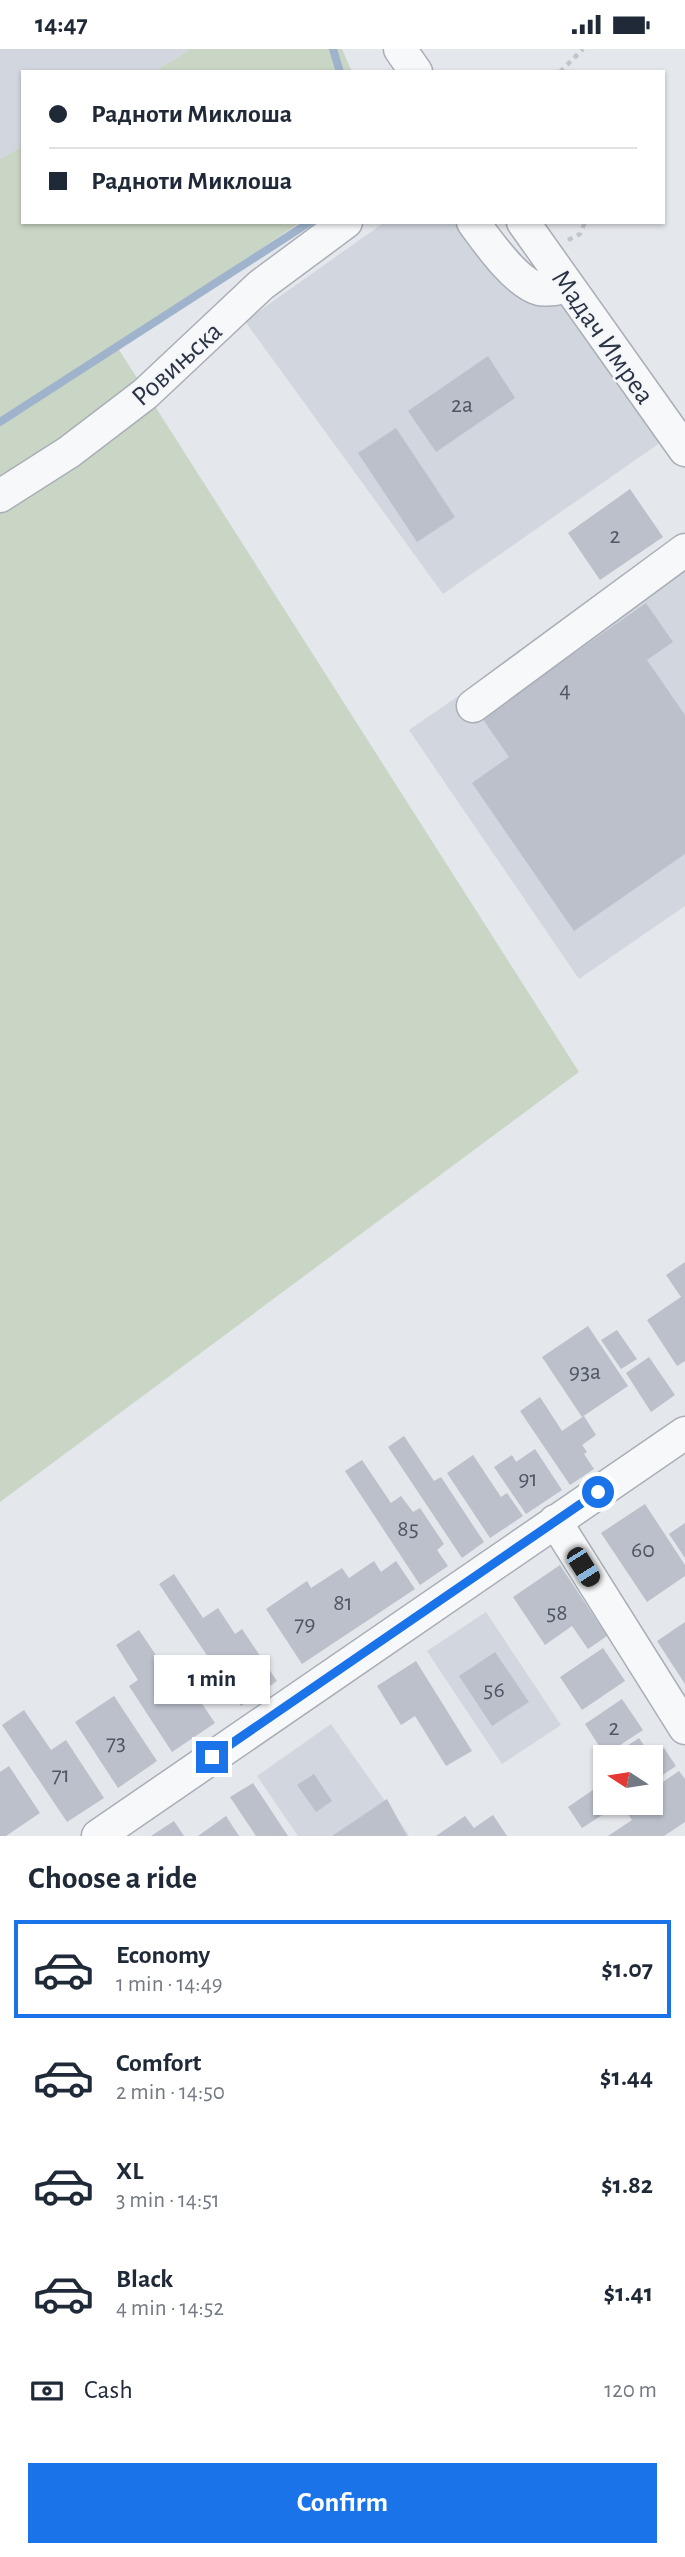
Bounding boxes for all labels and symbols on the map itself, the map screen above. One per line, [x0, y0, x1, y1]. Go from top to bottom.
street label: Мадач Имреа [546, 265, 659, 410]
street label: Ровињска [127, 317, 228, 412]
house number: 2a [451, 393, 473, 417]
house number: 2 [610, 524, 621, 548]
house number: 4 [559, 678, 571, 702]
house number: 93a [569, 1360, 601, 1384]
house number: 91 [518, 1467, 538, 1491]
route start [582, 1476, 614, 1508]
house number: 85 [397, 1517, 419, 1541]
house number: 60 [631, 1538, 655, 1562]
car [563, 1544, 604, 1590]
house number: 81 [333, 1591, 353, 1615]
house number: 58 [546, 1601, 568, 1625]
house number: 79 [294, 1612, 316, 1636]
callout: 1 min [154, 1655, 270, 1705]
house number: 56 [483, 1678, 505, 1702]
house number: 2 [609, 1716, 620, 1740]
house number: 73 [106, 1731, 126, 1755]
route end [196, 1741, 228, 1773]
north arrow [593, 1745, 663, 1815]
house number: 71 [52, 1763, 70, 1787]

